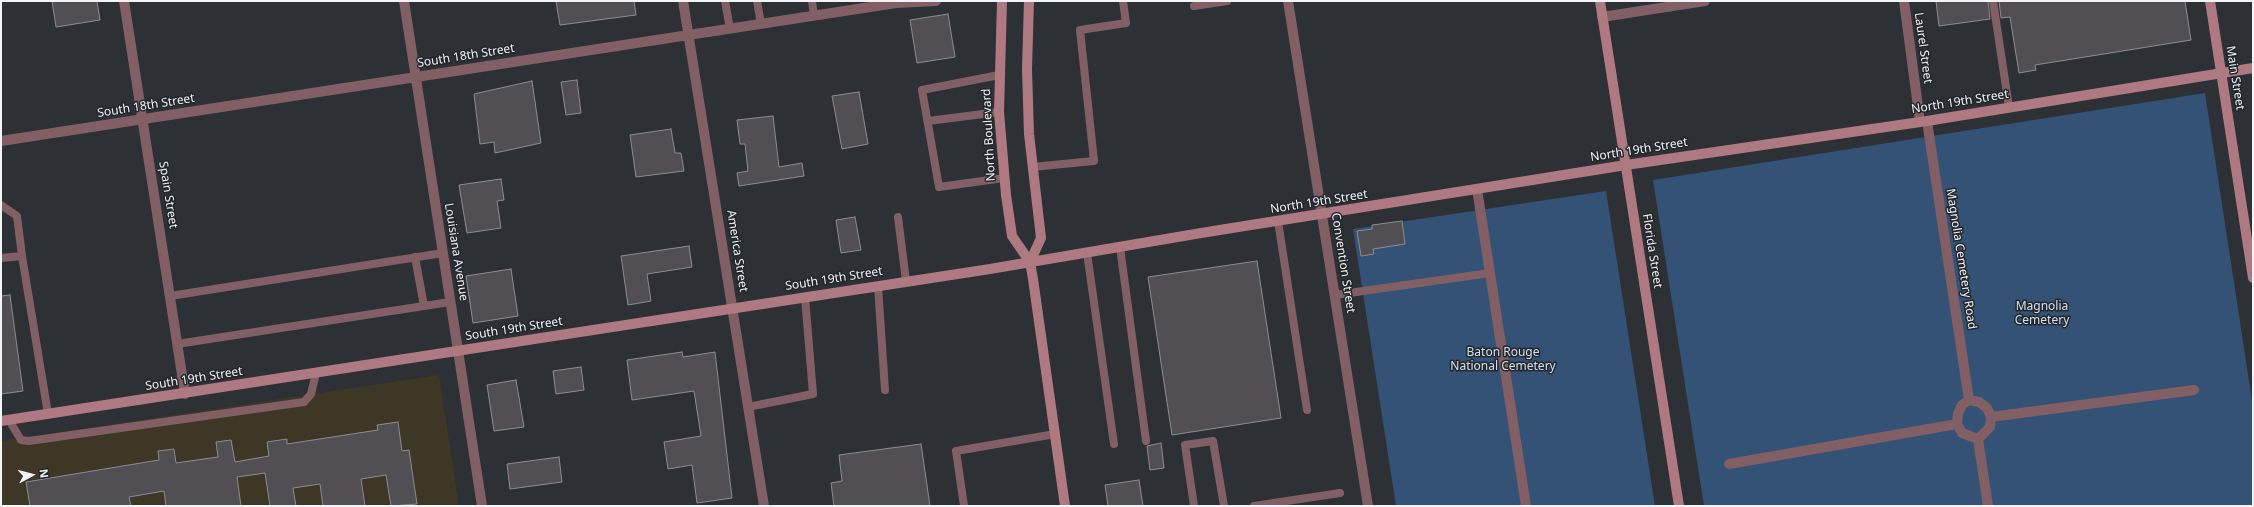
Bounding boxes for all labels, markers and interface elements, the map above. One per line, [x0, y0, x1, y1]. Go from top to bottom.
street label: Laurel Street [1911, 12, 1935, 84]
street label: South 18th Street [416, 41, 516, 71]
street label: Main Street [2223, 45, 2247, 111]
street label: North 19th Street [1910, 87, 2010, 117]
street label: North Boulevard [979, 88, 999, 182]
street label: South 18th Street [96, 91, 196, 121]
street label: North 19th Street [1589, 135, 1689, 165]
street label: Spain Street [156, 160, 180, 230]
street label: North 19th Street [1269, 187, 1369, 217]
street label: Magnolia Cemetery Road [1943, 188, 1979, 330]
street label: Louisiana Avenue [441, 202, 471, 302]
street label: America Street [723, 209, 751, 293]
street label: Convention Street [1328, 212, 1358, 314]
street label: Florida Street [1639, 213, 1665, 289]
street label: South 19th Street [784, 264, 884, 294]
park label: Magnolia Cemetery [2015, 300, 2069, 328]
street label: South 19th Street [464, 314, 564, 344]
park label: Baton Rouge National Cemetery [1450, 346, 1556, 374]
street label: South 19th Street [144, 364, 244, 394]
north arrow [12, 455, 52, 495]
text: N [36, 468, 52, 479]

